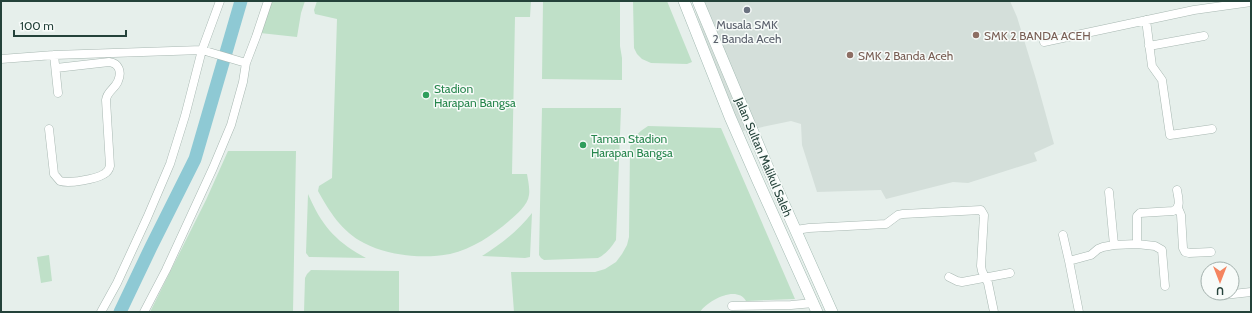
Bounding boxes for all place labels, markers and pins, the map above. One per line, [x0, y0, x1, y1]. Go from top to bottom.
marker: Musala SMK 2 Banda Aceh [742, 5, 752, 15]
place label: Musala SMK 2 Banda Aceh [712, 17, 782, 46]
place label: SMK 2 BANDA ACEH [984, 28, 1091, 43]
marker: SMK 2 BANDA ACEH [971, 30, 981, 40]
place label: SMK 2 Banda Aceh [858, 48, 953, 63]
marker: SMK 2 Banda Aceh [845, 50, 855, 60]
place label: Stadion Harapan Bangsa [434, 81, 516, 110]
marker: Stadion Harapan Bangsa [421, 90, 431, 100]
place label: Taman Stadion Harapan Bangsa [591, 131, 673, 160]
marker: Taman Stadion Harapan Bangsa [578, 140, 588, 150]

